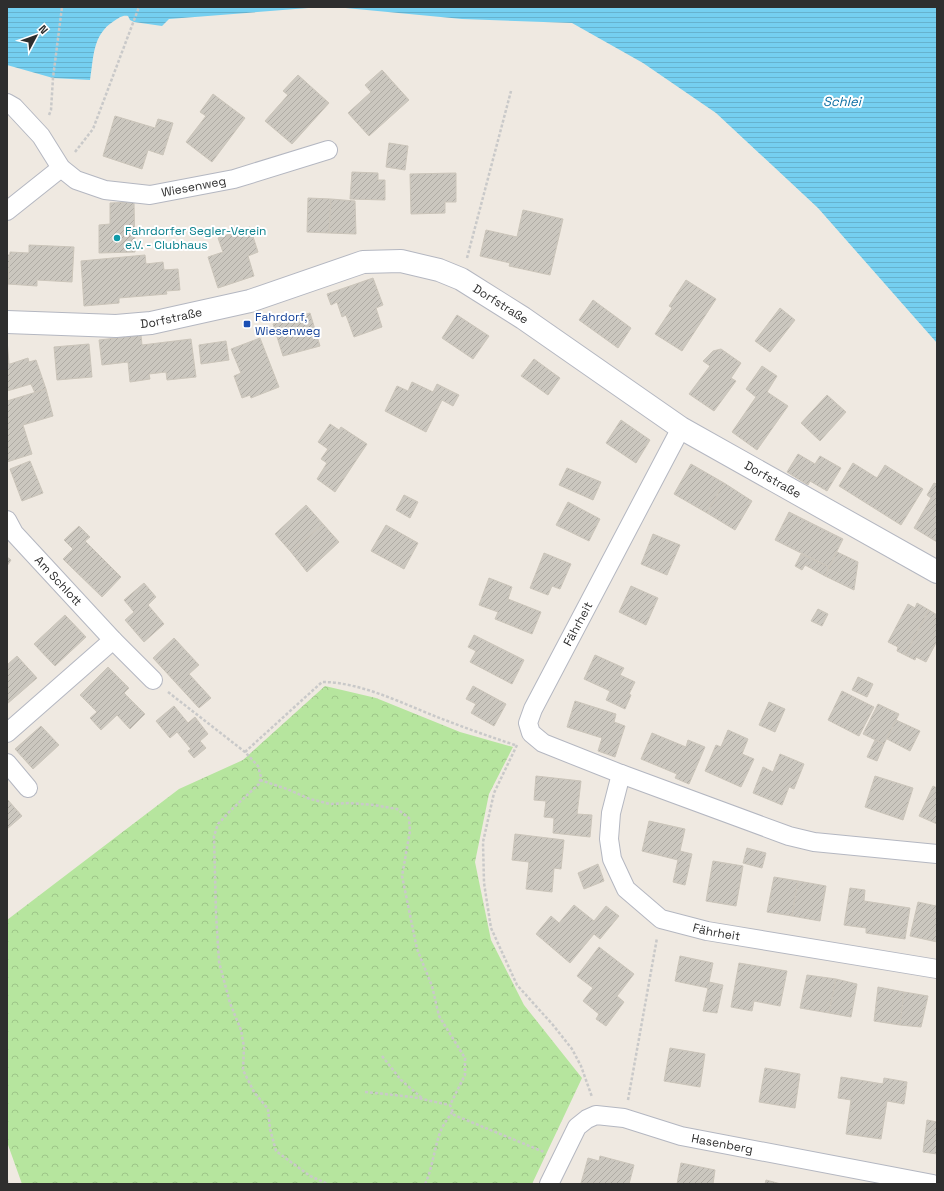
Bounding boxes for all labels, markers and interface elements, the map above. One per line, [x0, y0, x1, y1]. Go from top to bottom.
north arrow [16, 16, 56, 56]
text: N [36, 22, 51, 37]
water label: Schlei [823, 93, 863, 110]
street label: Wiesenweg [160, 173, 227, 201]
place label: Fahrdorfer Segler-Verein e.V. - Clubhaus [125, 223, 266, 253]
marker: Fahrdorfer Segler-Verein e.V. - Clubhaus [112, 233, 122, 243]
street label: Dorfstraße [470, 281, 532, 328]
street label: Dorfstraße [140, 304, 204, 332]
place label: Fahrdorf, Wiesenweg [255, 309, 321, 339]
marker: Fahrdorf, Wiesenweg [242, 319, 252, 329]
street label: Dorfstraße [741, 457, 804, 502]
street label: Am Schlott [31, 552, 85, 609]
street label: Fährheit [560, 599, 596, 649]
street label: Fährheit [691, 920, 742, 944]
street label: Hasenberg [690, 1130, 754, 1158]

